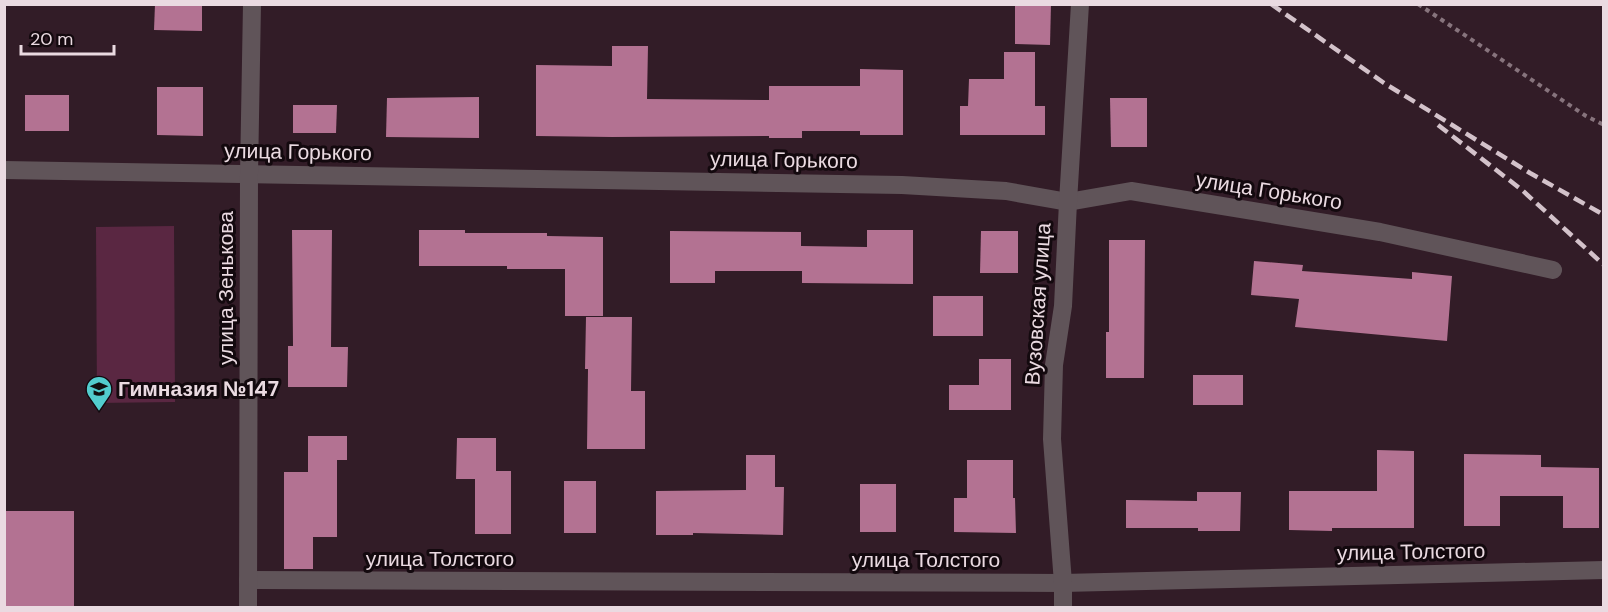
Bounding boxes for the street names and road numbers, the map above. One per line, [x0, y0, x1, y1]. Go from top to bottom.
street label: улица Горького [224, 137, 372, 167]
street label: улица Горького [710, 145, 858, 175]
street label: улица Горького [1194, 166, 1344, 216]
street label: улица Зенькова [212, 211, 240, 365]
street label: Вузовская улица [1018, 222, 1058, 386]
street label: улица Толстого [1337, 537, 1485, 567]
street label: улица Толстого [366, 545, 514, 573]
street label: улица Толстого [852, 546, 1000, 574]

